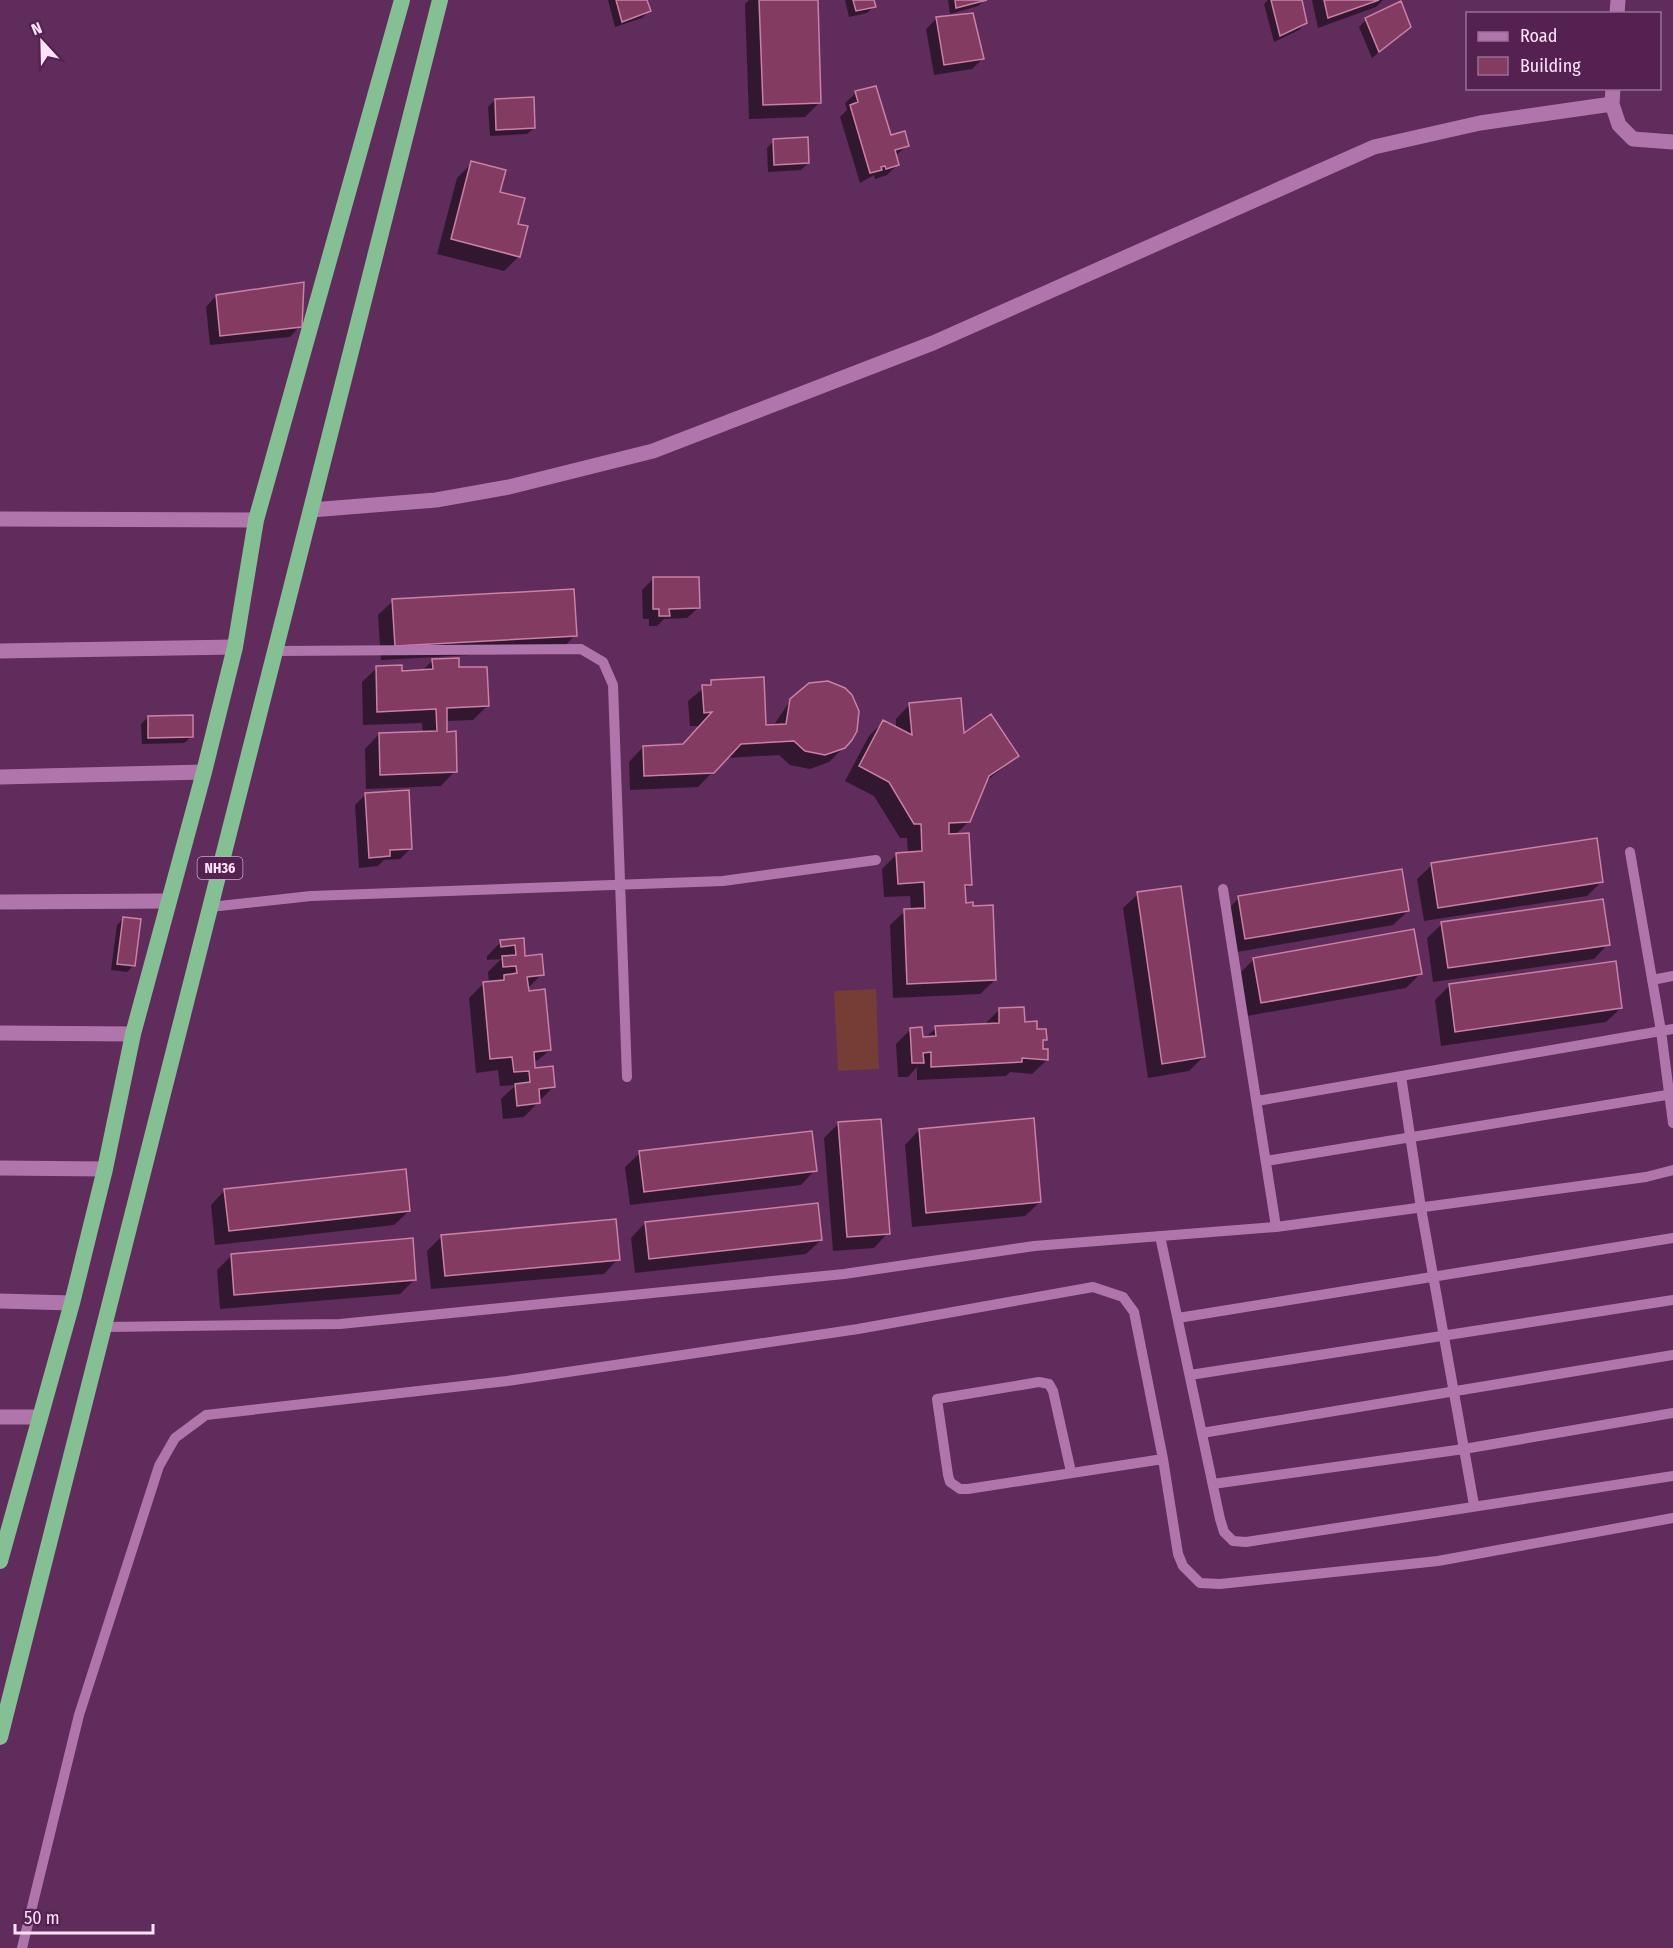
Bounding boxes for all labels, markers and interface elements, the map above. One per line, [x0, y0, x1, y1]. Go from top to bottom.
north arrow [12, 12, 72, 72]
legend [1466, 12, 1661, 90]
text: N [29, 18, 45, 39]
text: Road [1520, 25, 1557, 47]
text: Building [1520, 55, 1581, 77]
road number: NH36 [198, 857, 242, 879]
scale bar [15, 1897, 153, 1935]
text: 50 m [24, 1907, 60, 1929]

